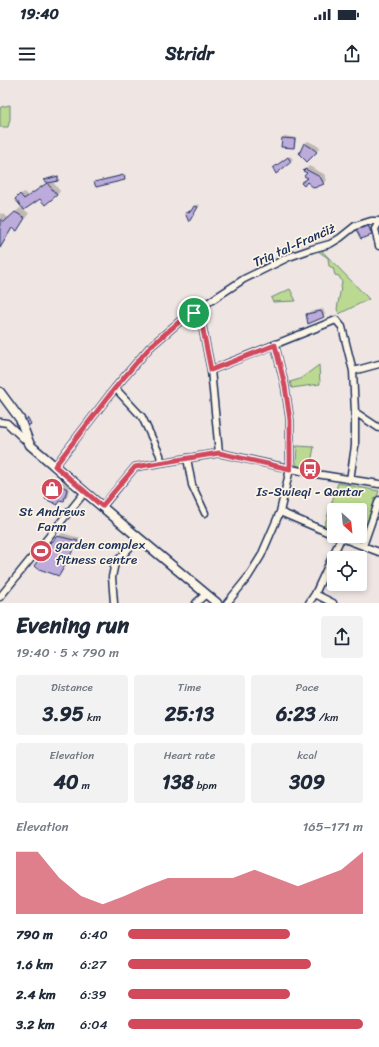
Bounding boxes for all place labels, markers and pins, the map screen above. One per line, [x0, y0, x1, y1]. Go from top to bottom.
pin [177, 296, 211, 330]
bus stop icon: Is-Swieqi - Qantar [297, 456, 323, 482]
shop icon: St Andrews Farm [39, 476, 65, 502]
place label: Is-Swieqi - Qantar [256, 480, 364, 503]
place label: St Andrews Farm [19, 500, 86, 538]
place label: garden complex fitness centre [55, 533, 145, 571]
sports icon: garden complex fitness centre [28, 538, 54, 564]

